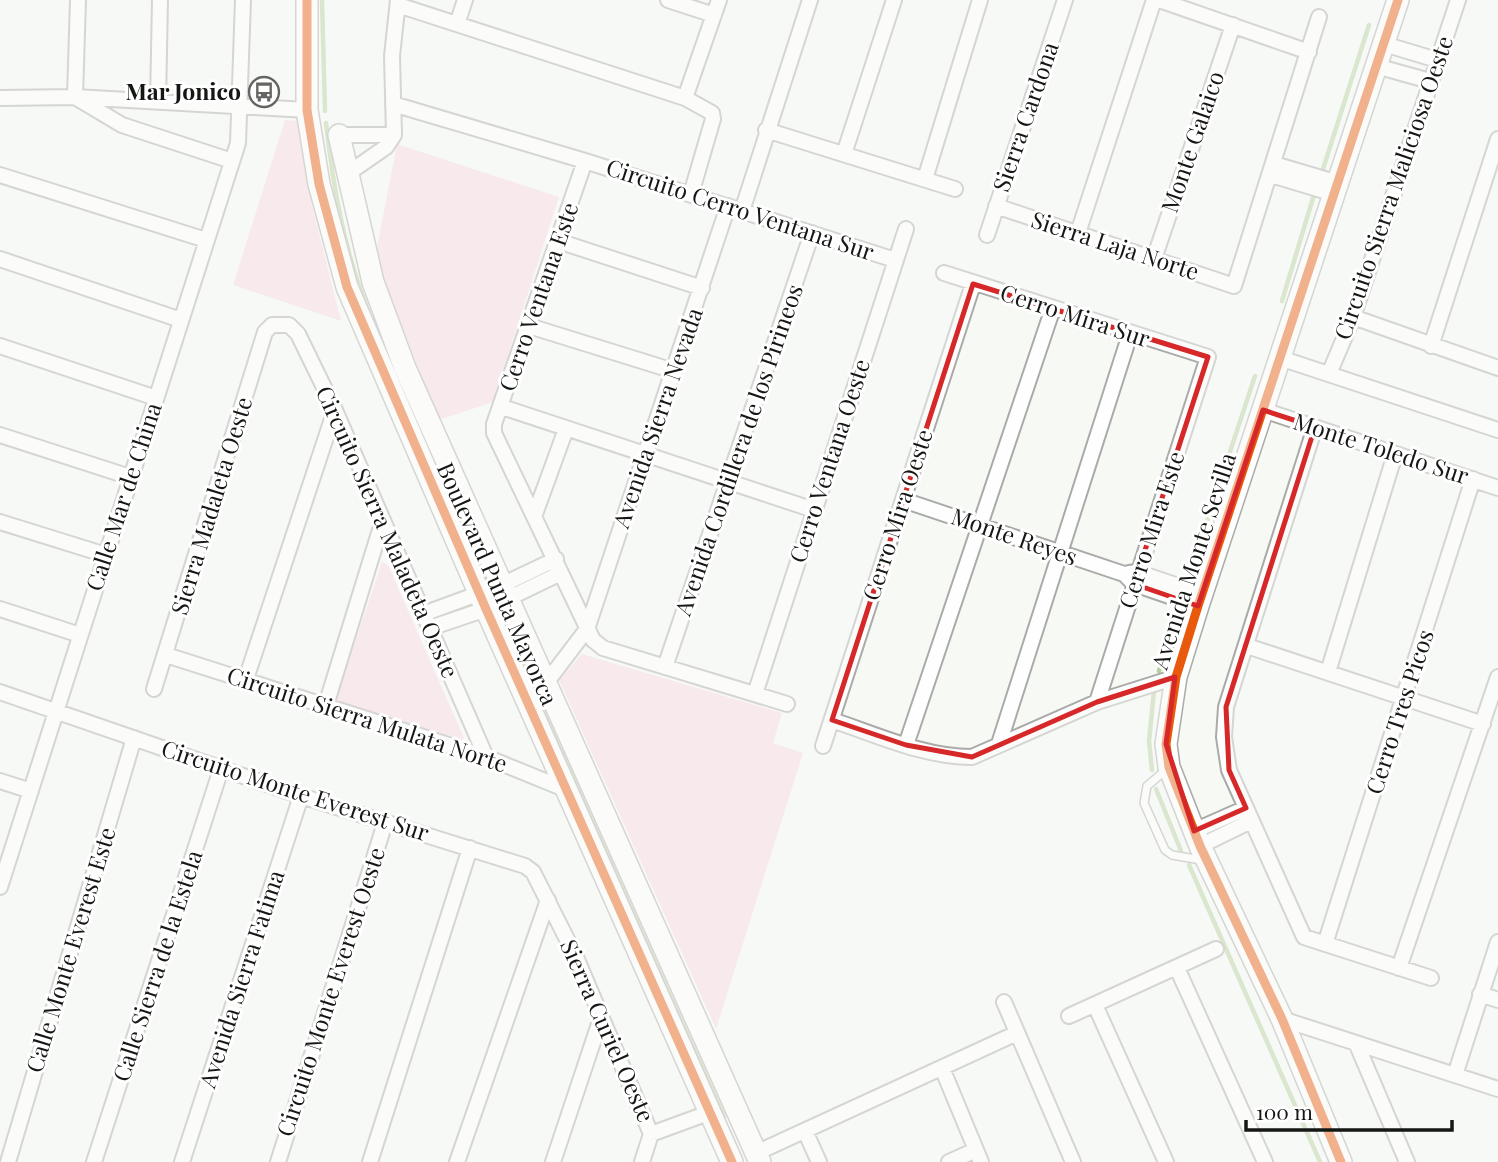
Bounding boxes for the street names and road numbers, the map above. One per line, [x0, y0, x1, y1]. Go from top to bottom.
street label: Circuito Sierra Maliciosa Oeste [1326, 31, 1459, 344]
street label: Sierra Cardona [984, 37, 1065, 195]
street label: Monte Galaico [1153, 67, 1230, 216]
street label: Circuito Cerro Ventana Sur [603, 151, 878, 267]
street label: Cerro Ventana Este [491, 198, 584, 395]
street label: Sierra Laja Norte [1028, 203, 1203, 286]
street label: Cerro Mira Sur [997, 276, 1154, 353]
street label: Avenida Cordillera de los Pirineos [666, 280, 809, 620]
street label: Avenida Sierra Nevada [604, 303, 709, 533]
street label: Cerro Ventana Oeste [781, 355, 876, 566]
street label: Circuito Sierra Maladeta Oeste [310, 381, 467, 682]
street label: Sierra Madaleta Oeste [163, 393, 258, 618]
street label: Calle Mar de China [77, 398, 168, 595]
street label: Monte Toledo Sur [1290, 405, 1473, 490]
street label: Cerro Mira Oeste [854, 425, 939, 604]
street label: Cerro Mira Este [1111, 447, 1191, 612]
street label: Avenida Monte Sevilla [1143, 448, 1242, 674]
street label: Boulevard Punta Mayorca [431, 457, 566, 710]
street label: Monte Reyes [947, 500, 1082, 572]
street label: Cerro Tres Picos [1357, 625, 1440, 798]
street label: Circuito Sierra Mulata Norte [223, 659, 512, 779]
street label: Circuito Monte Everest Sur [158, 732, 433, 847]
street label: Calle Monte Everest Este [17, 823, 122, 1076]
street label: Circuito Monte Everest Oeste [268, 843, 391, 1140]
street label: Calle Sierra de la Estela [105, 845, 209, 1085]
street label: Avenida Sierra Fatima [190, 865, 291, 1092]
street label: Sierra Curiel Oeste [554, 934, 663, 1127]

